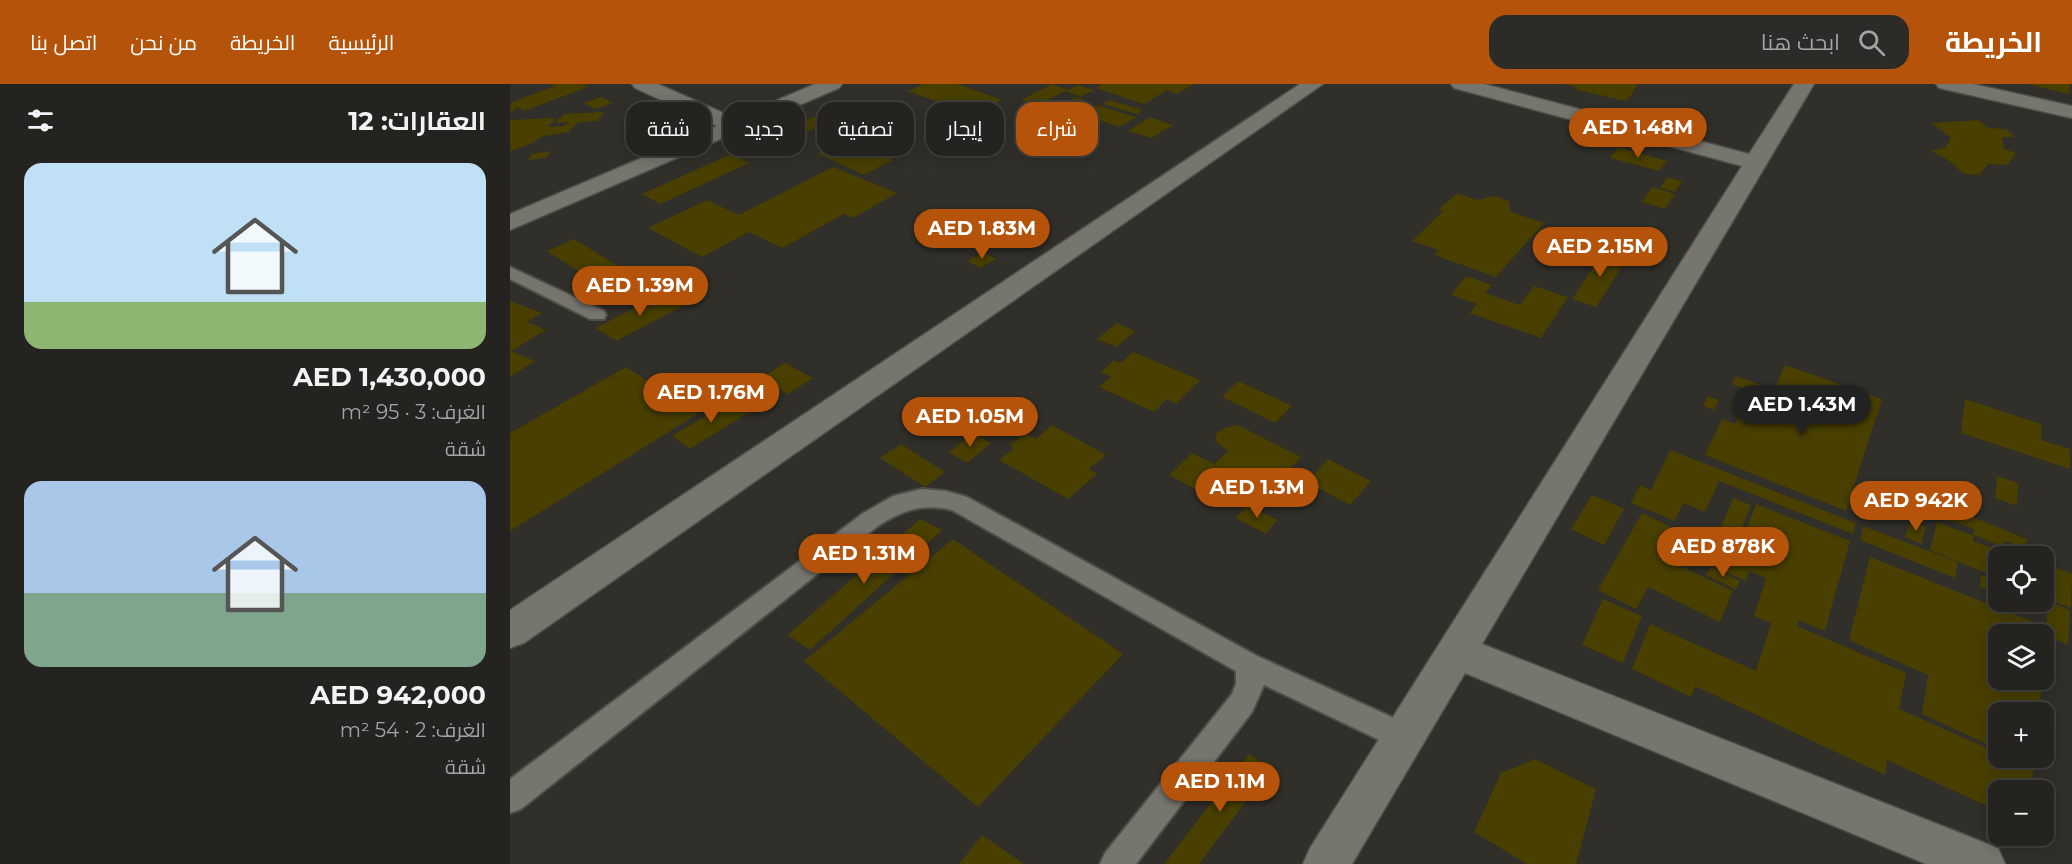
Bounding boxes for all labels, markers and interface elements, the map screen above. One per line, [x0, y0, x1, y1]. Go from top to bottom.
search box [1489, 15, 1909, 69]
text: الخريطة [1945, 25, 2042, 59]
icon: search [1855, 26, 1888, 59]
text: ابحث هنا [1761, 29, 1840, 56]
text: اتصل بنا [30, 30, 97, 55]
text: من نحن [130, 30, 197, 55]
text: الخريطة [230, 30, 296, 55]
text: الرئيسية [329, 30, 394, 55]
chip: شقة [626, 102, 711, 156]
chip: جديد [723, 102, 805, 156]
chip: تصفية [817, 102, 914, 156]
chip: إيجار [926, 102, 1004, 156]
chip: شراء [1016, 102, 1098, 156]
icon: filters [24, 104, 57, 137]
text: العقارات: 12 [348, 105, 486, 137]
pin: AED 1.48M [1569, 108, 1707, 159]
text: AED 1.48M [1583, 115, 1693, 139]
icon: home [201, 202, 309, 310]
pin: AED 1.83M [913, 209, 1051, 260]
text: AED 1.83M [928, 216, 1036, 240]
pin: AED 2.15M [1531, 227, 1669, 278]
text: AED 2.15M [1547, 234, 1653, 258]
pin: AED 1.39M [571, 266, 709, 317]
text: AED 1.39M [586, 273, 694, 297]
text: AED 1,430,000 [293, 361, 486, 393]
pin: AED 1.76M [642, 373, 780, 424]
text: AED 1.76M [657, 380, 765, 404]
pin: AED 1.43M [1733, 385, 1871, 436]
text: AED 1.43M [1748, 392, 1856, 416]
pin: AED 1.05M [901, 397, 1039, 448]
text: الغرف: 3 · 95 m² [341, 400, 486, 424]
text: AED 1.05M [916, 404, 1024, 428]
text: شقة [445, 437, 486, 461]
pin: AED 1.3M [1195, 468, 1319, 519]
text: AED 1.3M [1209, 475, 1305, 499]
pin: AED 942K [1854, 481, 1978, 532]
text: AED 942K [1864, 488, 1968, 512]
icon: home [201, 520, 309, 628]
pin: AED 878K [1661, 527, 1785, 578]
pin: AED 1.31M [795, 534, 933, 585]
text: AED 878K [1671, 534, 1775, 558]
text: AED 1.31M [813, 541, 915, 565]
map controls [1988, 546, 2054, 846]
button: locate [1988, 546, 2054, 612]
button: layers [1988, 624, 2054, 690]
text: AED 942,000 [310, 679, 486, 711]
button: + [1988, 702, 2054, 768]
text: الغرف: 2 · 54 m² [340, 718, 486, 742]
text: شقة [445, 755, 486, 779]
pin: AED 1.1M [1158, 762, 1282, 813]
text: AED 1.1M [1175, 769, 1265, 793]
button: − [1988, 780, 2054, 846]

